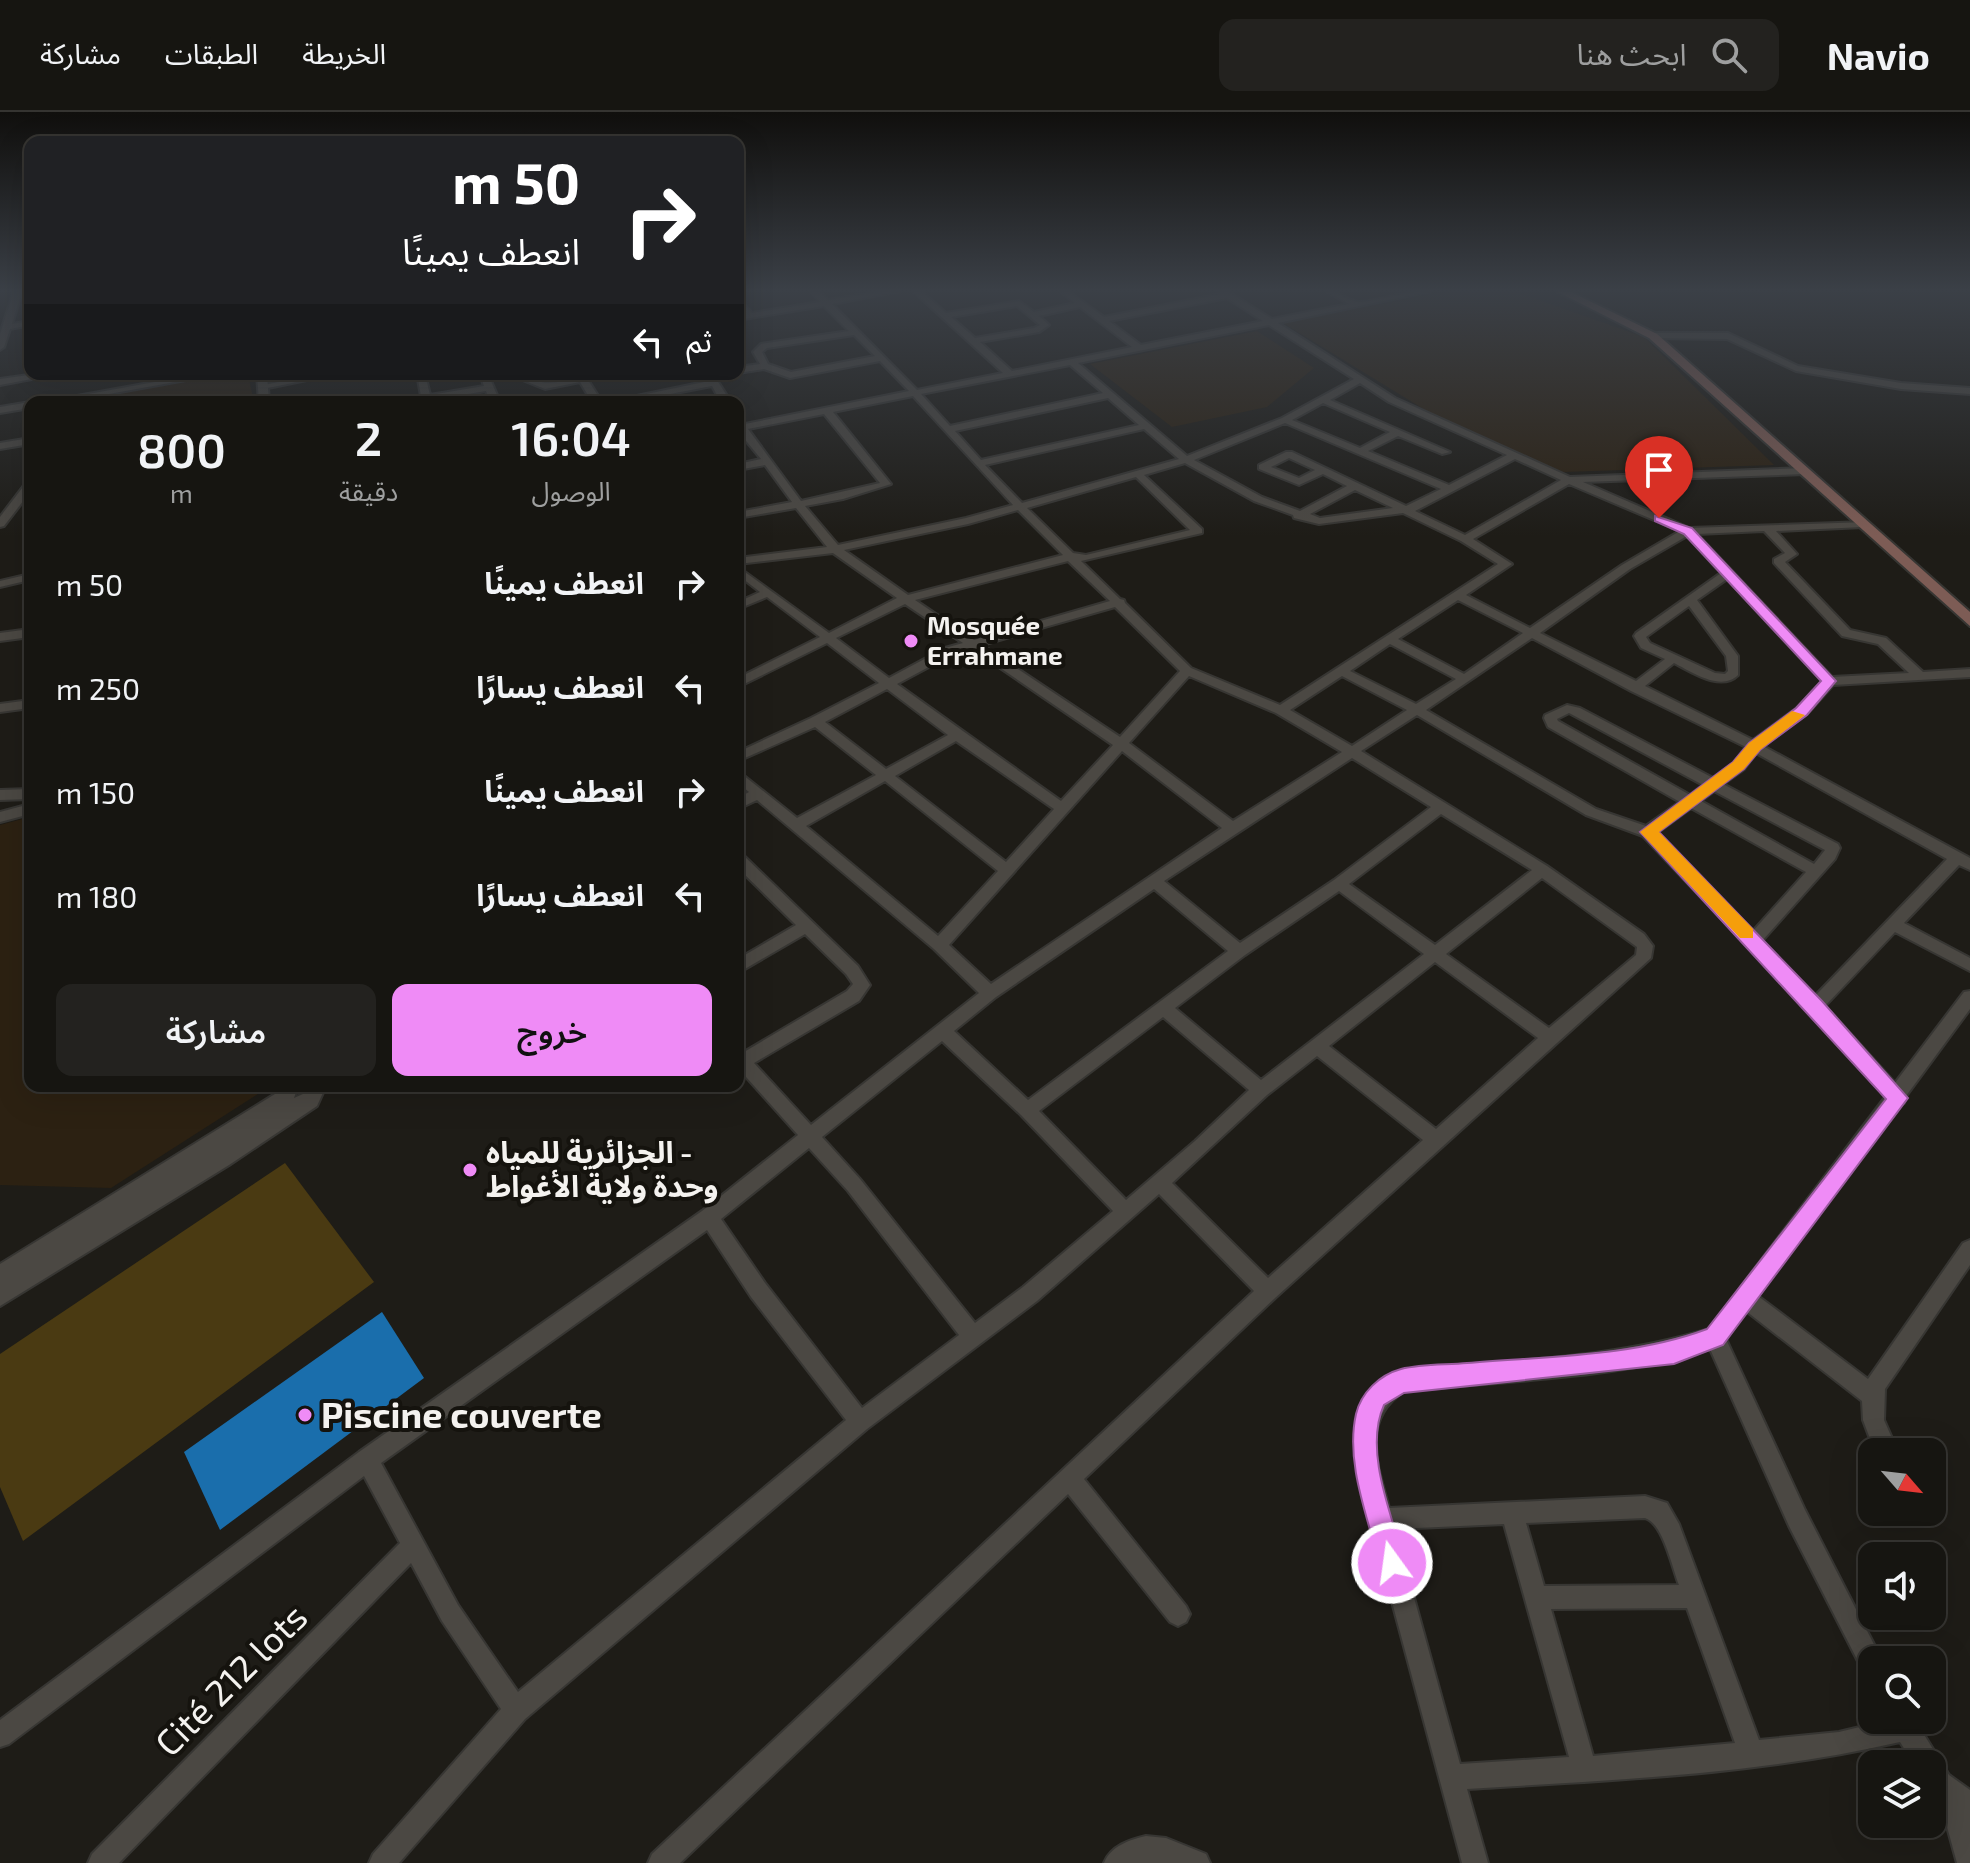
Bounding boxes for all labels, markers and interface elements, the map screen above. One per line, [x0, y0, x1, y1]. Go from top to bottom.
search box [1219, 19, 1779, 91]
text: Navio [1827, 32, 1930, 78]
icon: search [1707, 33, 1751, 77]
text: ابحث هنا [1577, 35, 1687, 71]
text: مشاركة [40, 36, 121, 70]
text: الطبقات [165, 36, 258, 70]
text: الخريطة [302, 36, 386, 70]
text: 50 m [452, 148, 580, 215]
icon: right [608, 168, 712, 272]
text: انعطف يمينًا [402, 229, 580, 272]
icon: left [626, 320, 670, 364]
text: ثم [686, 322, 712, 358]
text: 2 [355, 408, 382, 466]
text: 16:04 [511, 408, 631, 466]
text: 800 [137, 420, 226, 478]
pin [1625, 436, 1693, 518]
icon: arrive [1637, 448, 1681, 492]
text: دقيقة [339, 475, 398, 506]
text: الوصول [532, 475, 611, 506]
text: m [170, 477, 193, 508]
icon: right [668, 562, 712, 606]
text: انعطف يمينًا [484, 564, 644, 600]
text: 50 m [56, 566, 123, 602]
place label: Mosquée Errahmane [927, 609, 1063, 670]
marker: Mosquée Errahmane [902, 632, 920, 650]
icon: left [668, 666, 712, 710]
text: انعطف يسارًا [476, 668, 644, 704]
text: 250 m [56, 670, 140, 706]
icon: right [668, 770, 712, 814]
text: انعطف يمينًا [484, 772, 644, 808]
text: 150 m [56, 774, 135, 810]
icon: left [668, 874, 712, 918]
text: انعطف يسارًا [476, 876, 644, 912]
text: 180 m [56, 878, 137, 914]
button: مشاركة [56, 984, 376, 1076]
button: خروج [392, 984, 712, 1076]
place label: الجزائرية للمياه - وحدة ولاية الأغواط [486, 1133, 718, 1204]
marker: الجزائرية للمياه - وحدة ولاية الأغواط [461, 1161, 479, 1179]
place label: Piscine couverte [321, 1392, 602, 1435]
marker: Piscine couverte [296, 1406, 314, 1424]
north arrow [1858, 1438, 1946, 1526]
map controls [1858, 1438, 1946, 1838]
position arrow [1350, 1521, 1434, 1605]
button: sound [1858, 1542, 1946, 1630]
street label: Cité 212 lots [145, 1594, 315, 1764]
button: search [1858, 1646, 1946, 1734]
button: layers [1858, 1750, 1946, 1838]

